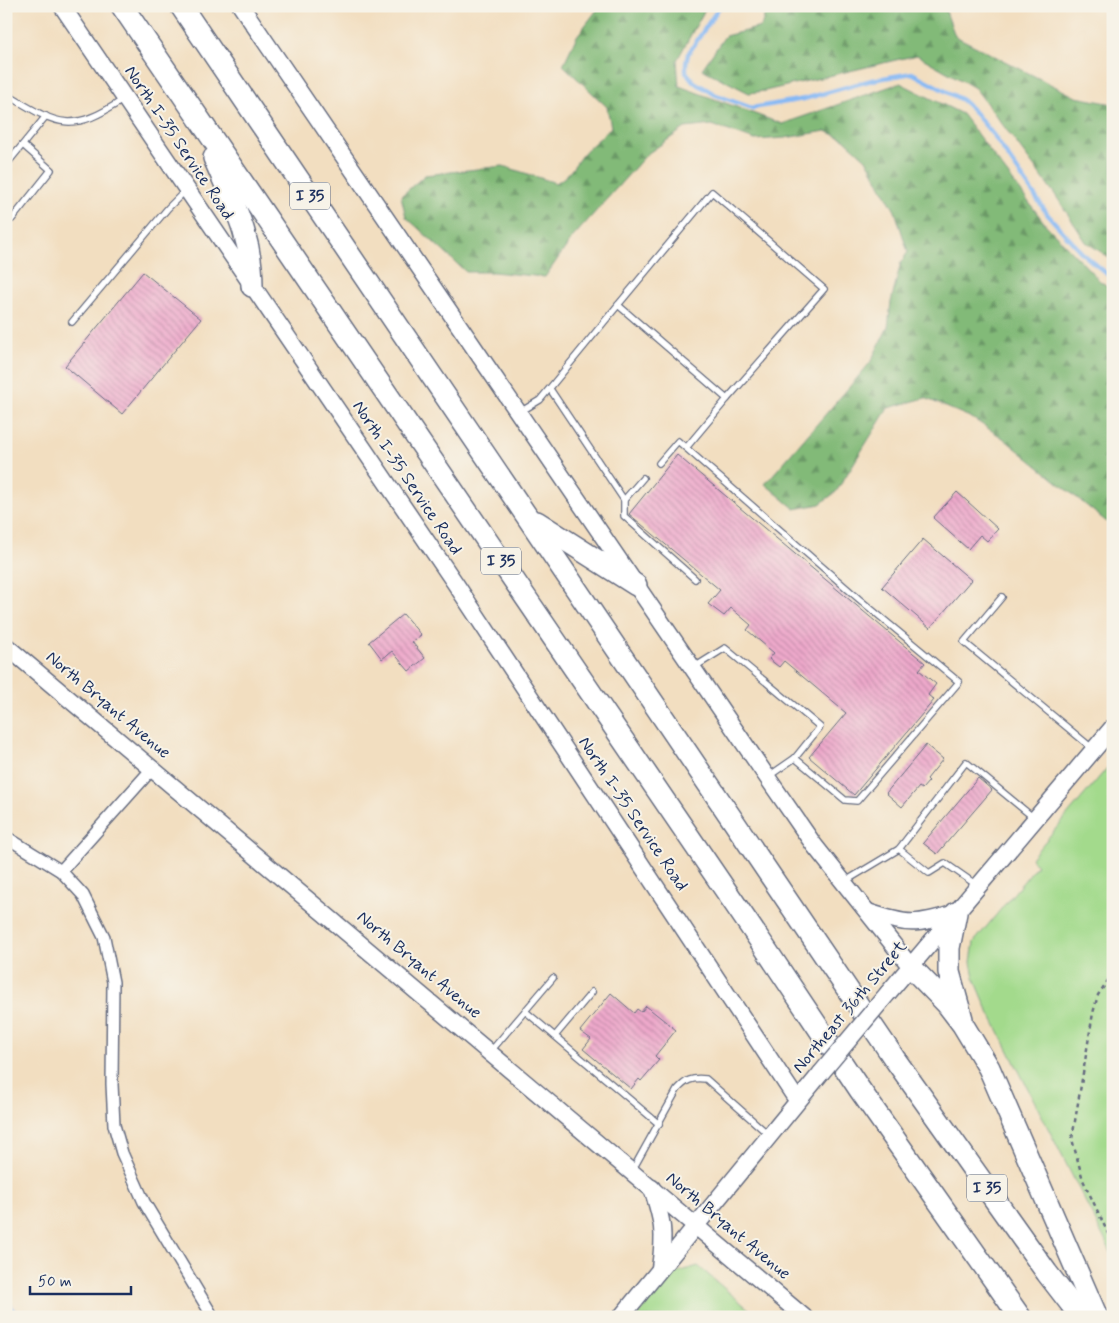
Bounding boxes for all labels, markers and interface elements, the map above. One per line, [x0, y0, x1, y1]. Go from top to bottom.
street label: North I-35 Service Road [118, 61, 240, 225]
road number: I 35 [290, 182, 330, 210]
street label: North I-35 Service Road [346, 396, 468, 560]
road number: I 35 [481, 548, 521, 574]
street label: North Bryant Avenue [40, 646, 176, 764]
street label: North I-35 Service Road [572, 732, 694, 896]
street label: North Bryant Avenue [351, 906, 487, 1024]
street label: Northeast 36th Street [787, 935, 913, 1078]
street label: North Bryant Avenue [660, 1167, 796, 1285]
road number: I 35 [967, 1174, 1007, 1202]
scale bar [30, 1263, 131, 1295]
text: 50 m [38, 1272, 72, 1292]

